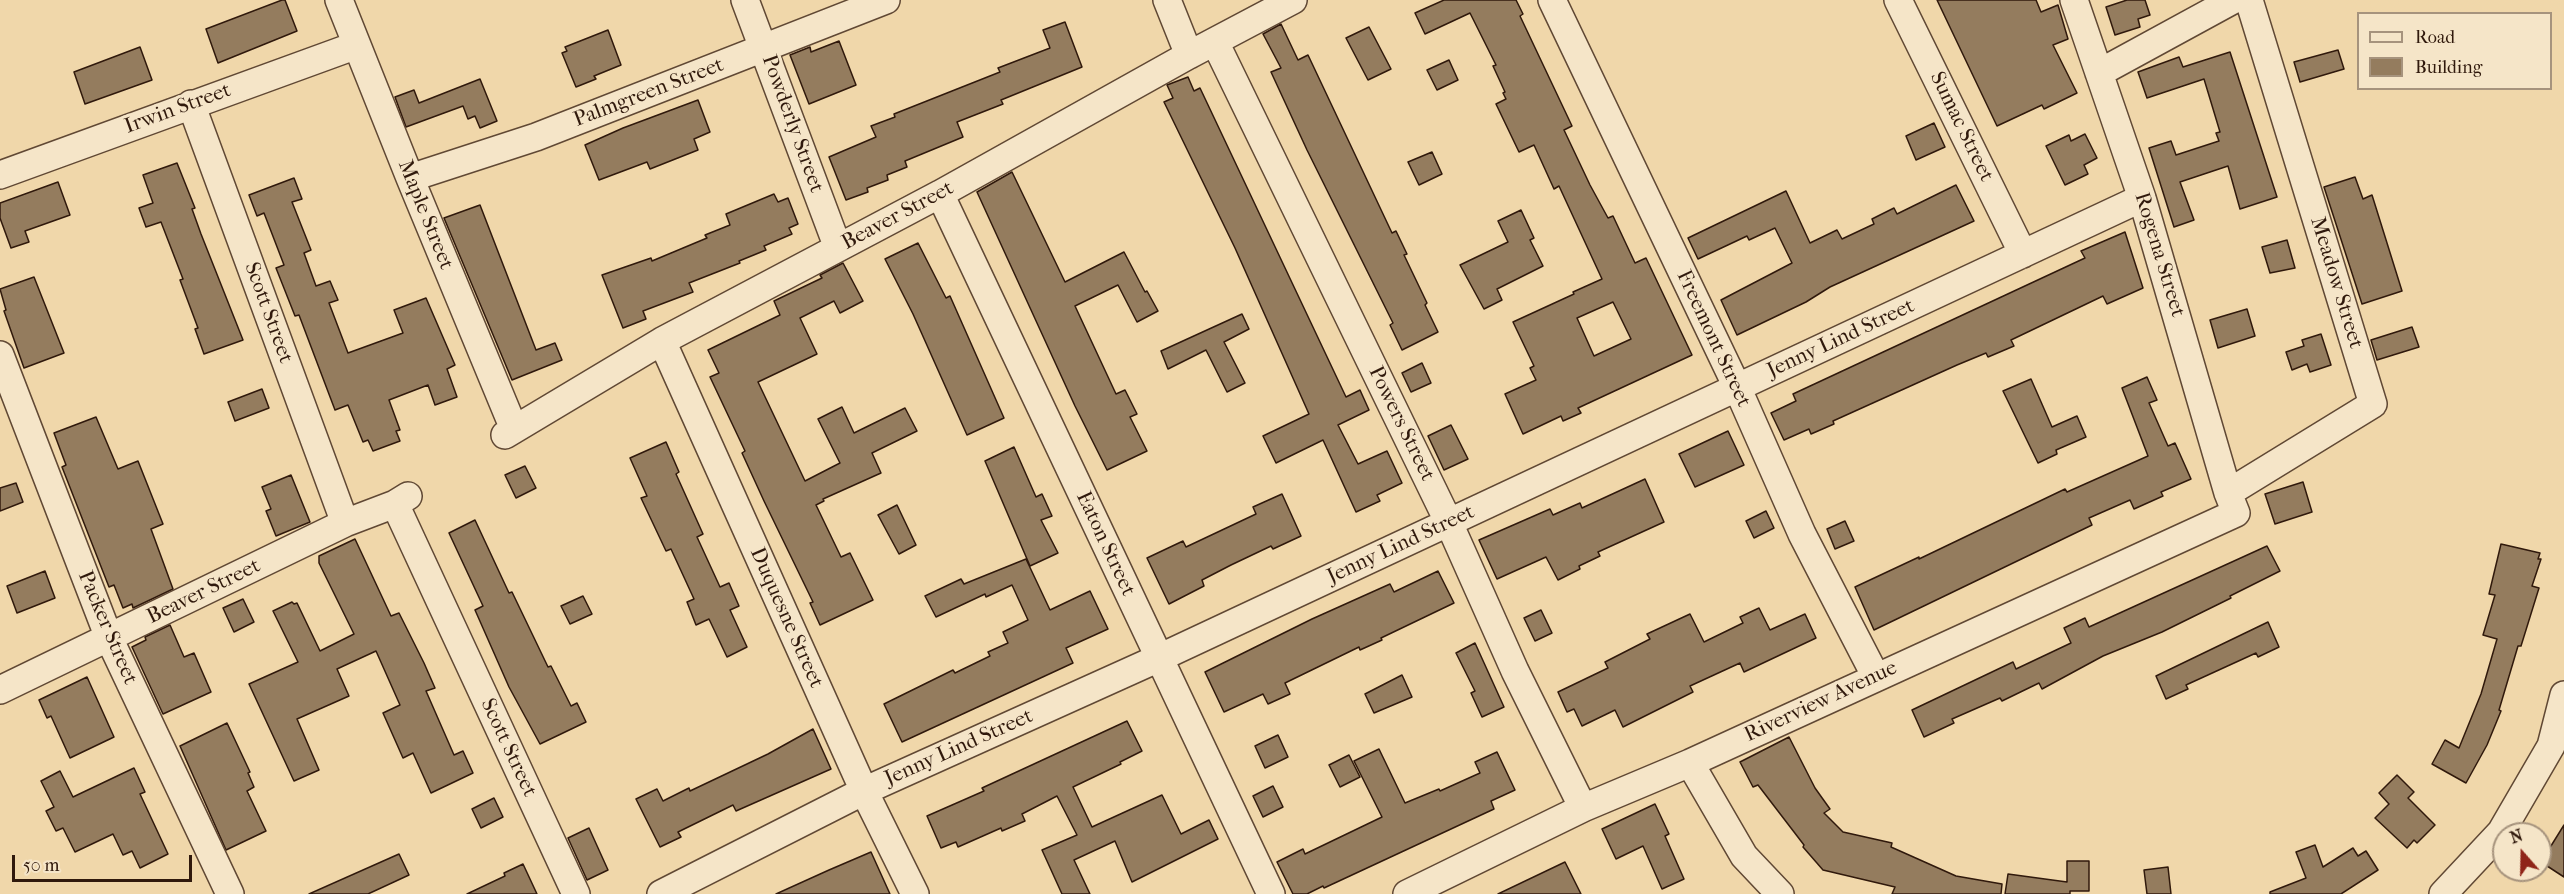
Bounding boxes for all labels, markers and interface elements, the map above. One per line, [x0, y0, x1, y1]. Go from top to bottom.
legend [2357, 12, 2552, 90]
text: Road [2415, 27, 2455, 48]
street label: Powderly Street [755, 52, 829, 196]
street label: Palmgreen Street [570, 53, 728, 133]
text: Building [2415, 57, 2482, 78]
street label: Sumac Street [1924, 68, 1998, 186]
street label: Irwin Street [121, 78, 235, 140]
street label: Maple Street [392, 156, 458, 274]
street label: Beaver Street [838, 176, 958, 256]
street label: Rogena Street [2128, 190, 2190, 320]
street label: Meadow Street [2304, 214, 2368, 352]
street label: Scott Street [238, 259, 298, 367]
street label: Freemont Street [1670, 267, 1756, 411]
street label: Jenny Lind Street [1763, 294, 1919, 384]
street label: Powers Street [1362, 362, 1440, 486]
street label: Eaton Street [1070, 488, 1140, 600]
street label: Jenny Lind Street [1323, 500, 1479, 590]
street label: Duquesne Street [744, 544, 828, 692]
street label: Beaver Street [143, 554, 265, 630]
street label: Packer Street [72, 567, 142, 689]
street label: Riverview Avenue [1741, 656, 1901, 748]
street label: Scott Street [474, 695, 542, 801]
street label: Jenny Lind Street [881, 704, 1037, 792]
north arrow [2492, 822, 2552, 882]
text: N [2507, 825, 2525, 848]
scale bar [15, 843, 195, 881]
text: 50 m [23, 855, 59, 876]

